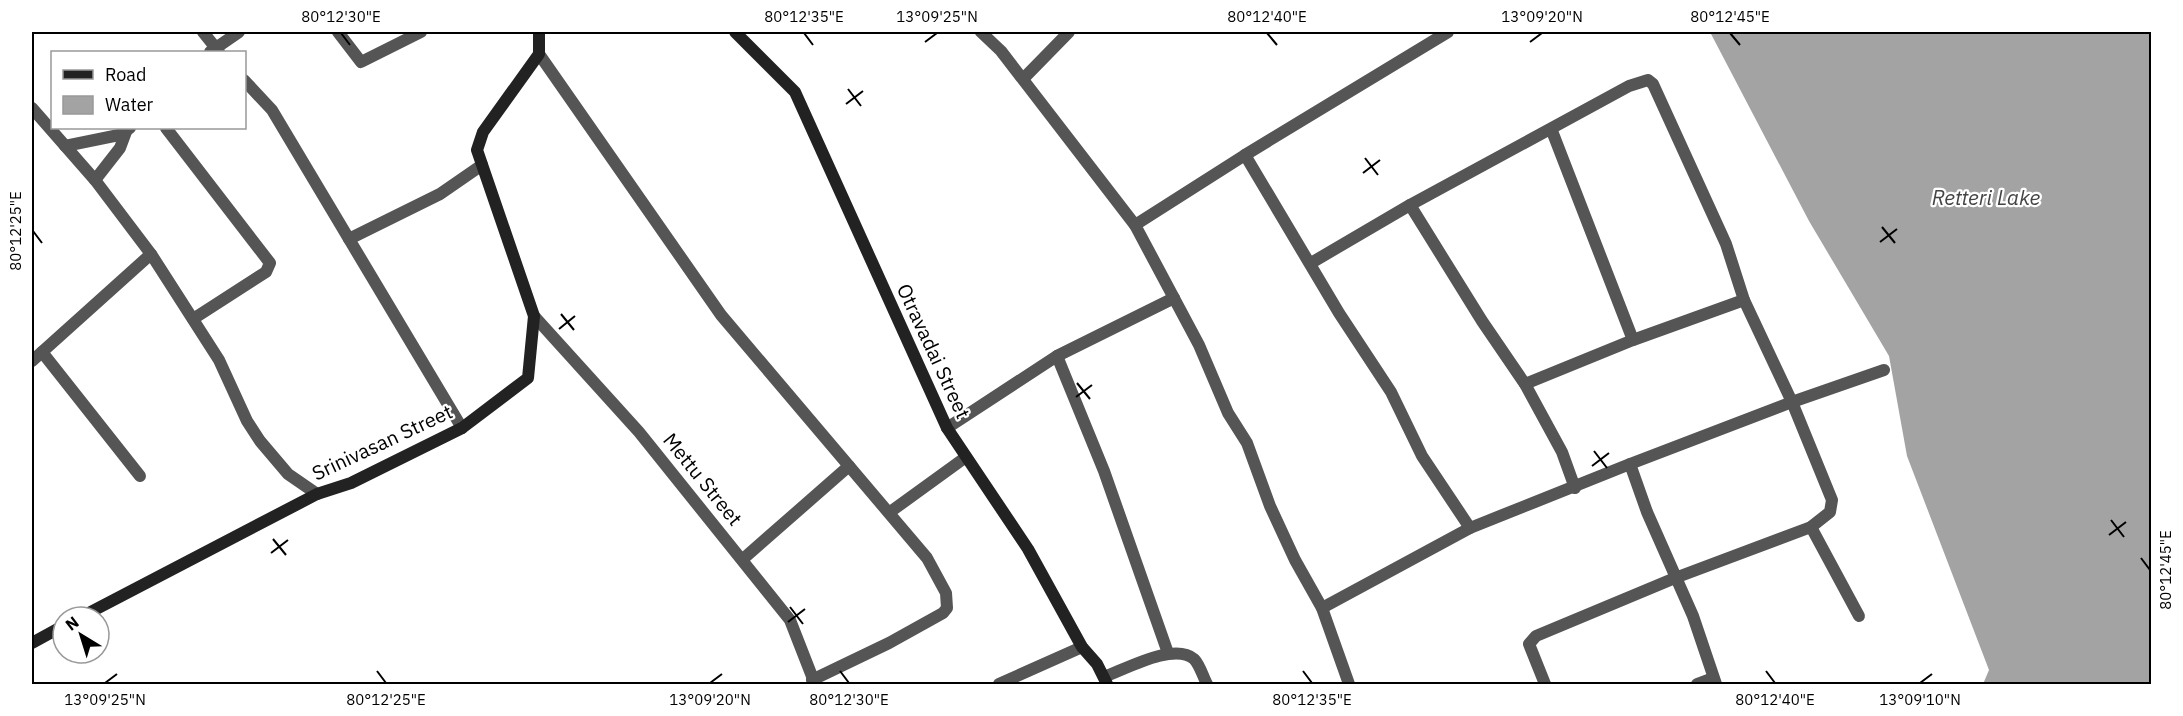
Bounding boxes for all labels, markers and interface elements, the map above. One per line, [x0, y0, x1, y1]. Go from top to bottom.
text: 80°12'30"E [301, 7, 381, 26]
text: 80°12'35"E [764, 7, 844, 26]
text: 13°09'25"N [896, 7, 978, 26]
text: 80°12'40"E [1227, 7, 1307, 26]
text: 13°09'20"N [1501, 7, 1583, 26]
text: 80°12'45"E [1690, 7, 1770, 26]
legend [51, 51, 246, 129]
text: Road [105, 63, 146, 86]
text: Water [105, 93, 154, 116]
water label: Retteri Lake [1932, 183, 2041, 211]
text: 80°12'25"E [6, 191, 25, 271]
street label: Otravadai Street [891, 279, 977, 423]
street label: Srinivasan Street [307, 398, 457, 486]
street label: Mettu Street [657, 427, 749, 531]
text: 80°12'45"E [2156, 530, 2175, 610]
north arrow [51, 605, 111, 665]
text: N [61, 612, 82, 635]
text: 13°09'25"N [64, 690, 146, 709]
text: 80°12'25"E [346, 690, 426, 709]
text: 13°09'20"N [669, 690, 751, 709]
text: 80°12'30"E [809, 690, 889, 709]
text: 80°12'35"E [1272, 690, 1352, 709]
text: 80°12'40"E [1735, 690, 1815, 709]
text: 13°09'10"N [1879, 690, 1961, 709]

